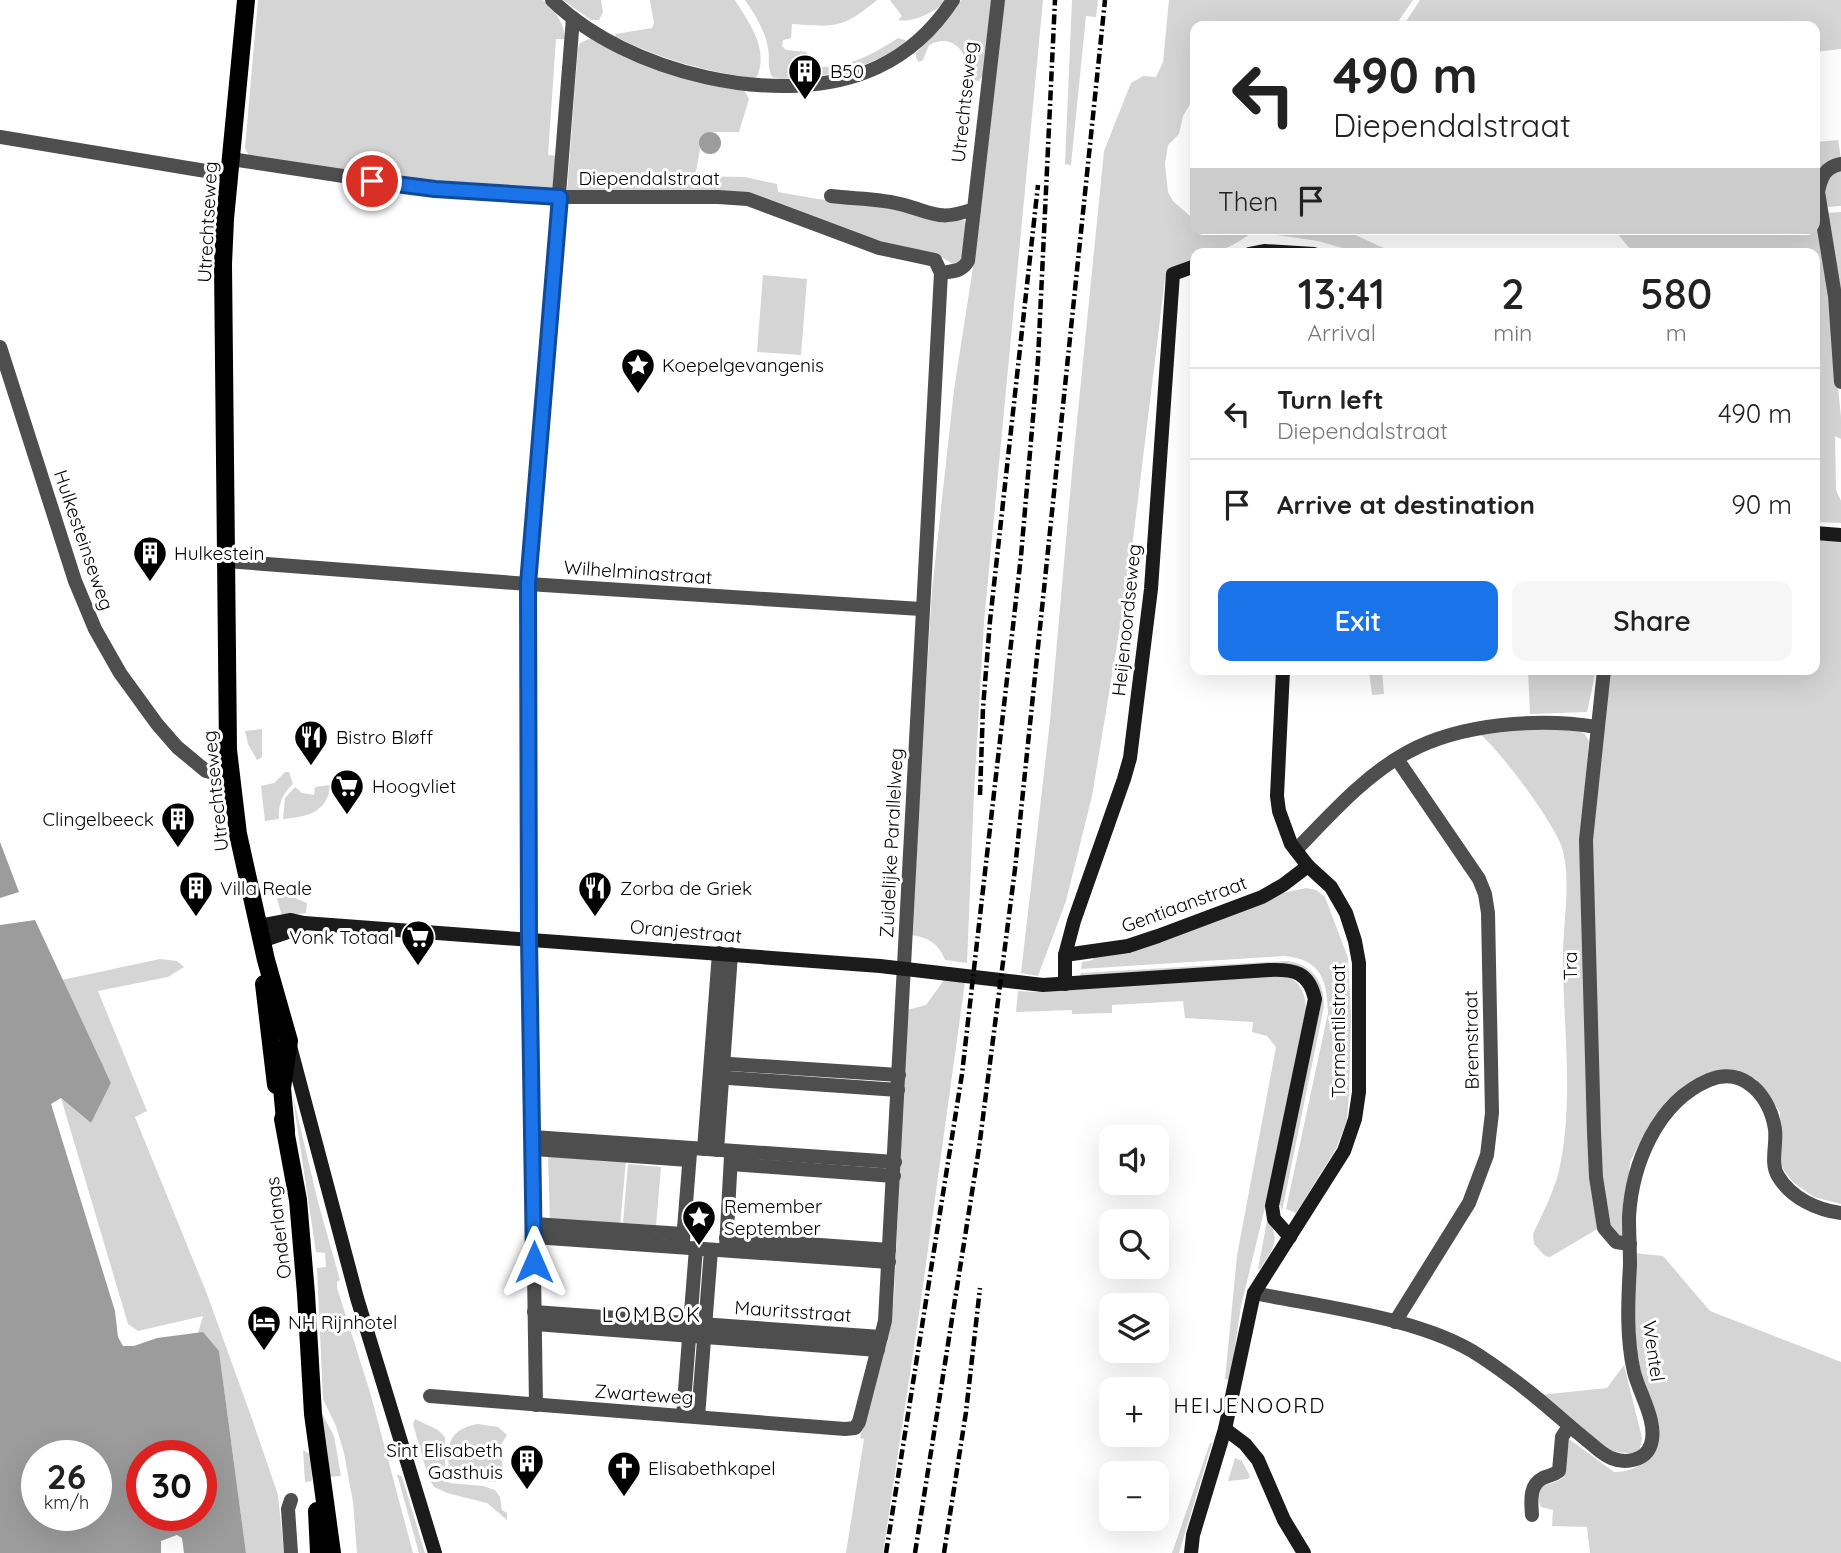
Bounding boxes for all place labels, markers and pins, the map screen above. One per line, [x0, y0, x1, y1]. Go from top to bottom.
building icon: B50 [786, 52, 824, 101]
place label: B50 [830, 59, 864, 83]
pin [342, 151, 402, 211]
place icon: Koepelgevangenis [619, 346, 657, 395]
place label: Koepelgevangenis [662, 353, 824, 377]
building icon: Hulkestein [131, 534, 169, 583]
place label: Hulkestein [174, 541, 264, 565]
restaurant icon: Bistro Bløff [292, 718, 330, 767]
place label: Bistro Bløff [336, 725, 434, 749]
supermarket icon: Hoogvliet [328, 767, 366, 816]
place label: Hoogvliet [372, 774, 456, 798]
building icon: Clingelbeeck [159, 800, 197, 849]
place label: Clingelbeeck [43, 807, 154, 831]
building icon: Villa Reale [177, 869, 215, 918]
restaurant icon: Zorba de Griek [576, 869, 614, 918]
place label: Villa Reale [220, 876, 312, 900]
place label: Zorba de Griek [620, 876, 752, 900]
supermarket icon: Vonk Totaal [399, 918, 437, 967]
place label: Vonk Totaal [289, 925, 394, 949]
place label: Remember September [724, 1194, 823, 1240]
place icon: Remember September [680, 1198, 718, 1247]
hotel icon: NH Rijnhotel [245, 1303, 283, 1352]
place label: NH Rijnhotel [288, 1310, 397, 1334]
place label: Sint Elisabeth Gasthuis [386, 1438, 503, 1484]
building icon: Sint Elisabeth Gasthuis [508, 1442, 546, 1491]
church icon: Elisabethkapel [605, 1449, 643, 1498]
place label: Elisabethkapel [648, 1456, 776, 1480]

